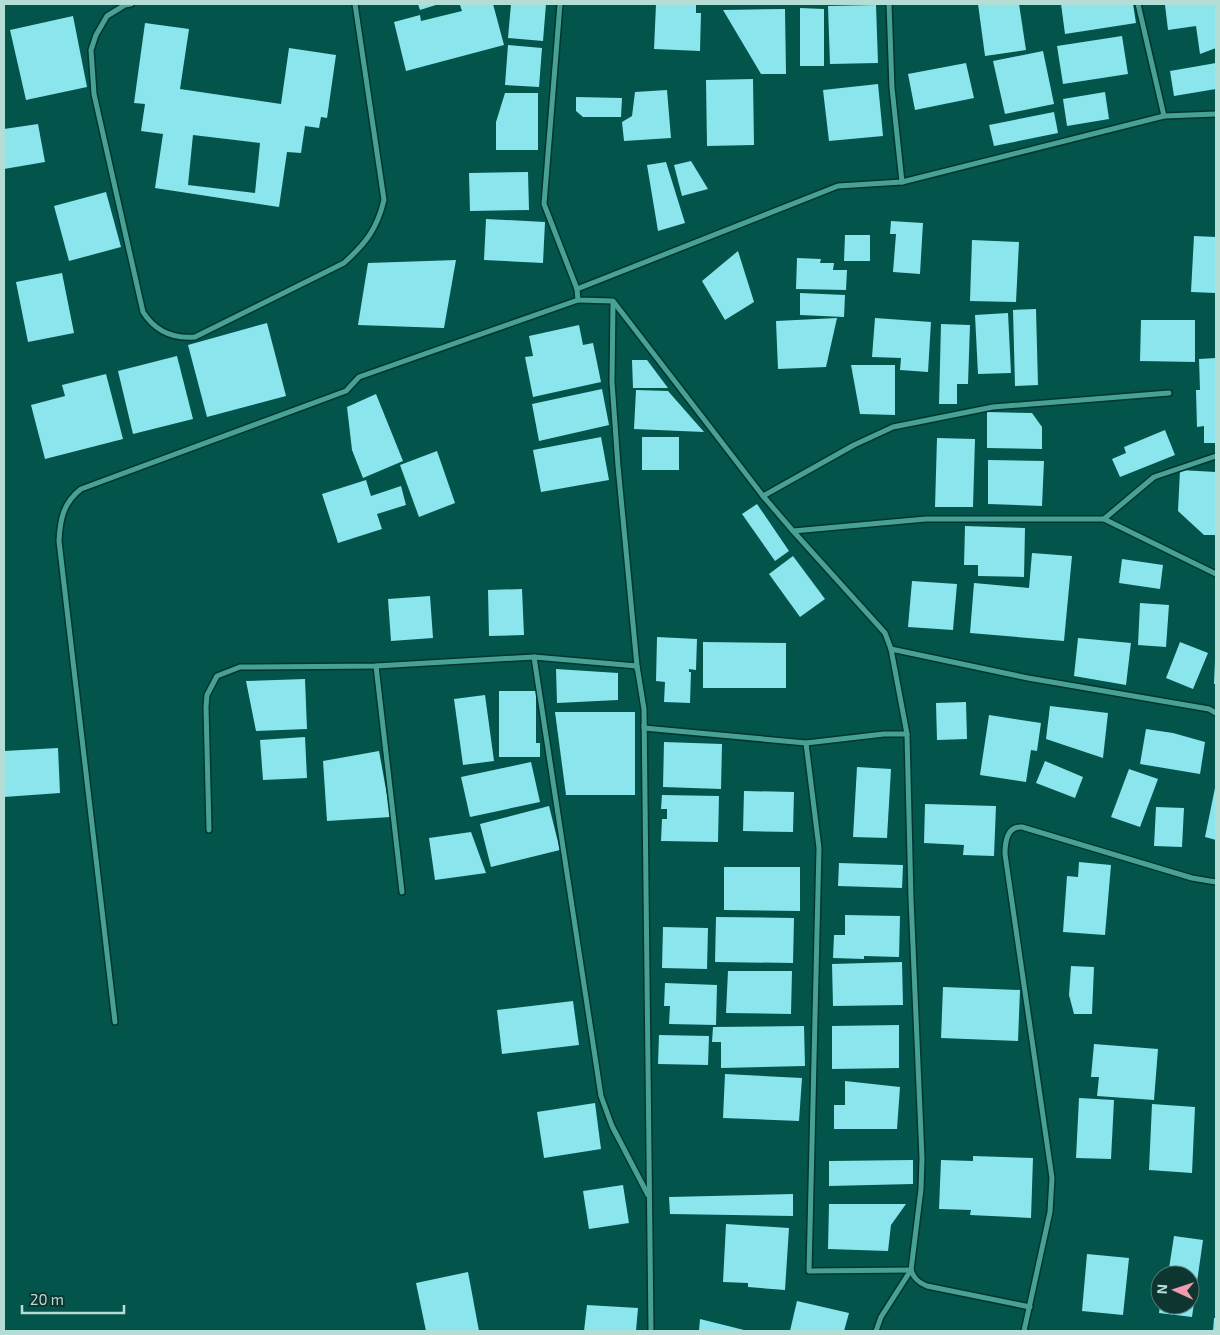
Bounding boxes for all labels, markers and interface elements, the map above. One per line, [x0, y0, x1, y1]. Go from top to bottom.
north arrow [1150, 1265, 1200, 1315]
scale bar [22, 1282, 125, 1314]
text: N [1153, 1284, 1170, 1295]
text: 20 m [30, 1290, 64, 1308]

